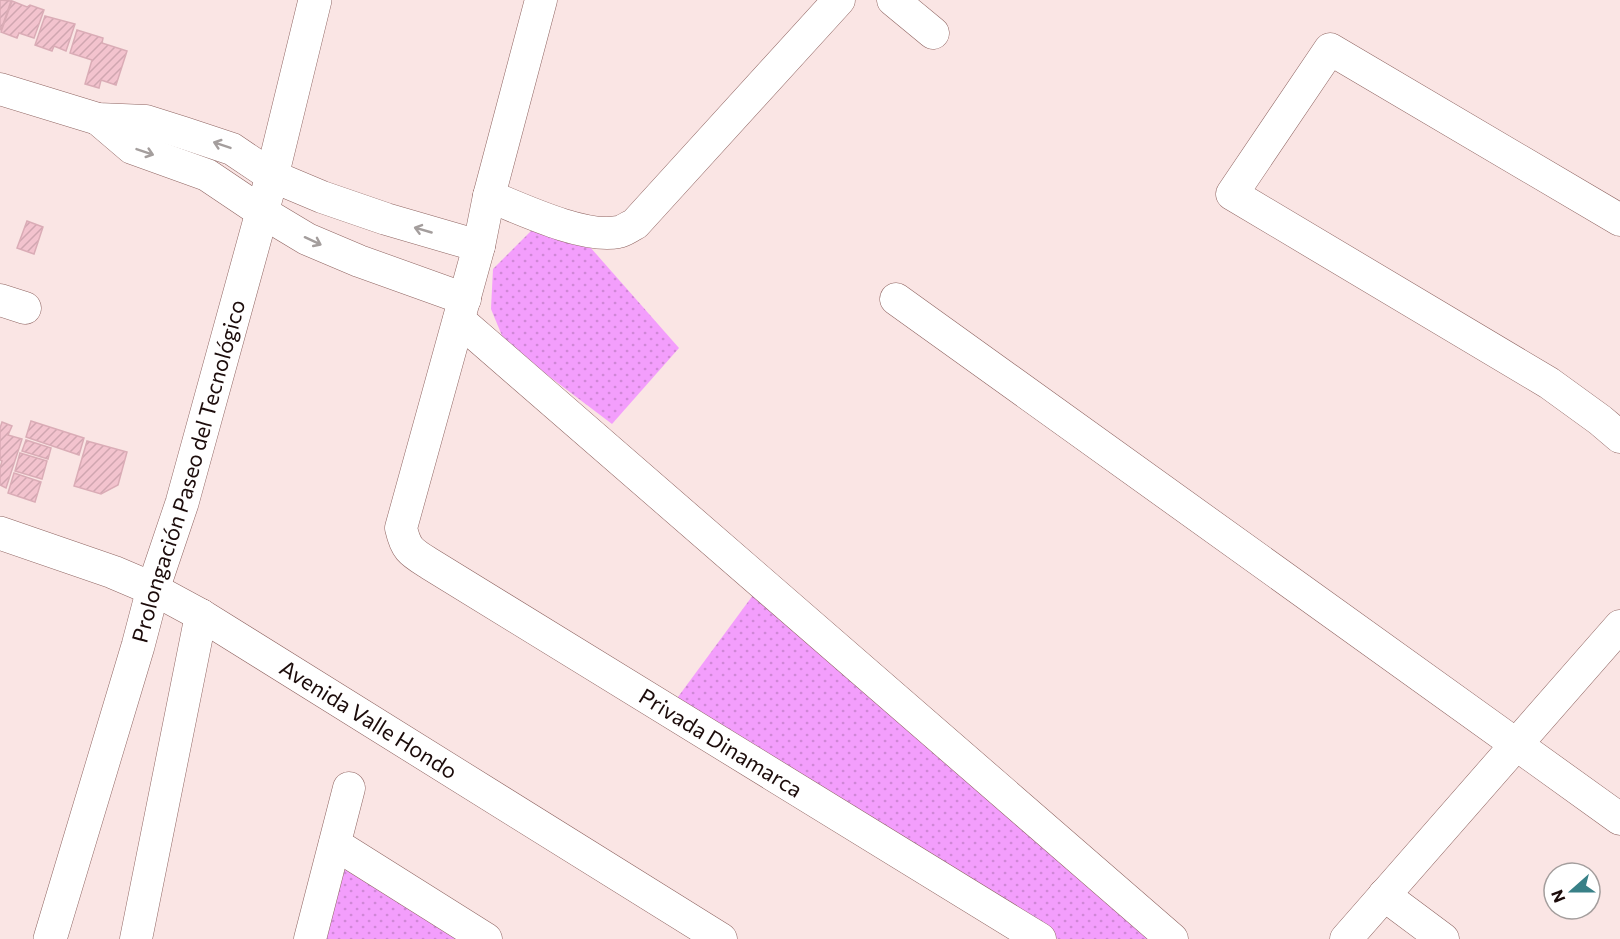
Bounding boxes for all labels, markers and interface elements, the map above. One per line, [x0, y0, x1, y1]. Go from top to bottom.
one-way arrow [213, 139, 232, 150]
one-way arrow [135, 148, 154, 159]
one-way arrow [414, 223, 433, 235]
one-way arrow [303, 236, 321, 247]
street label: Prolongación Paseo del Tecnológico [125, 296, 250, 645]
street label: Avenida Valle Hondo [275, 654, 463, 784]
street label: Privada Dinamarca [634, 682, 808, 803]
north arrow [1542, 861, 1602, 921]
text: N [1547, 888, 1569, 906]

